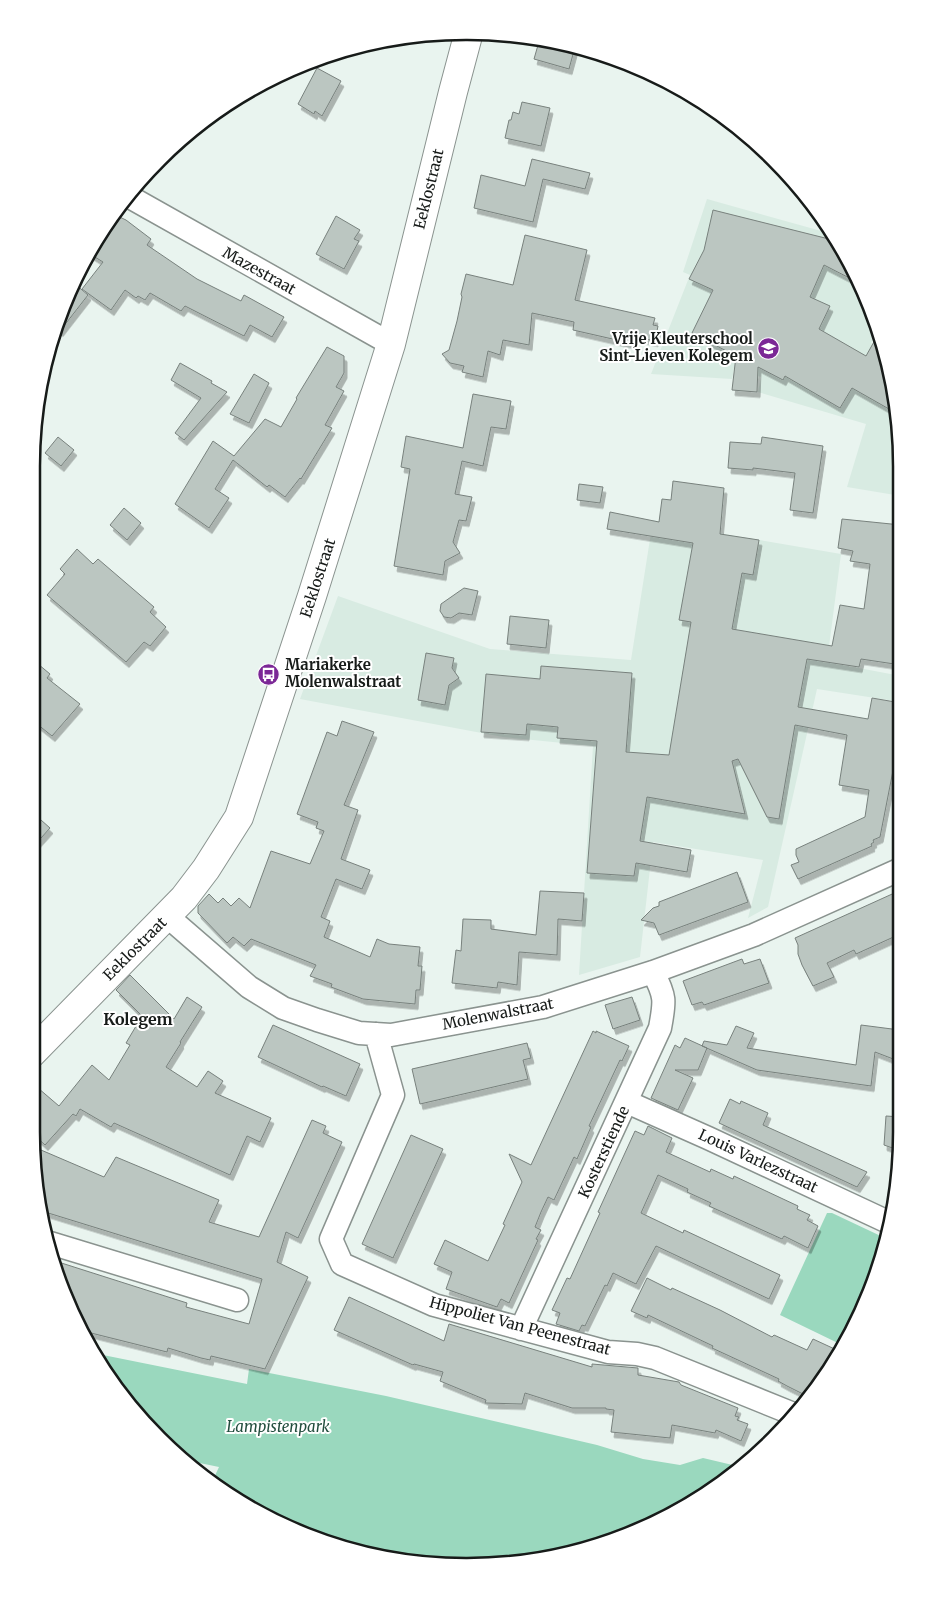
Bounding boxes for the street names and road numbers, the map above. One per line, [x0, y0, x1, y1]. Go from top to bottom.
street label: Eeklostraat [409, 147, 448, 231]
street label: Mazestraat [219, 243, 299, 299]
street label: Eeklostraat [296, 536, 339, 620]
street label: Eeklostraat [99, 913, 171, 984]
street label: Molenwalstraat [441, 993, 555, 1034]
street label: Kosterstiende [574, 1103, 633, 1201]
street label: Louis Varlezstraat [695, 1125, 821, 1197]
street label: Hippoliet Van Peenestraat [428, 1292, 613, 1359]

